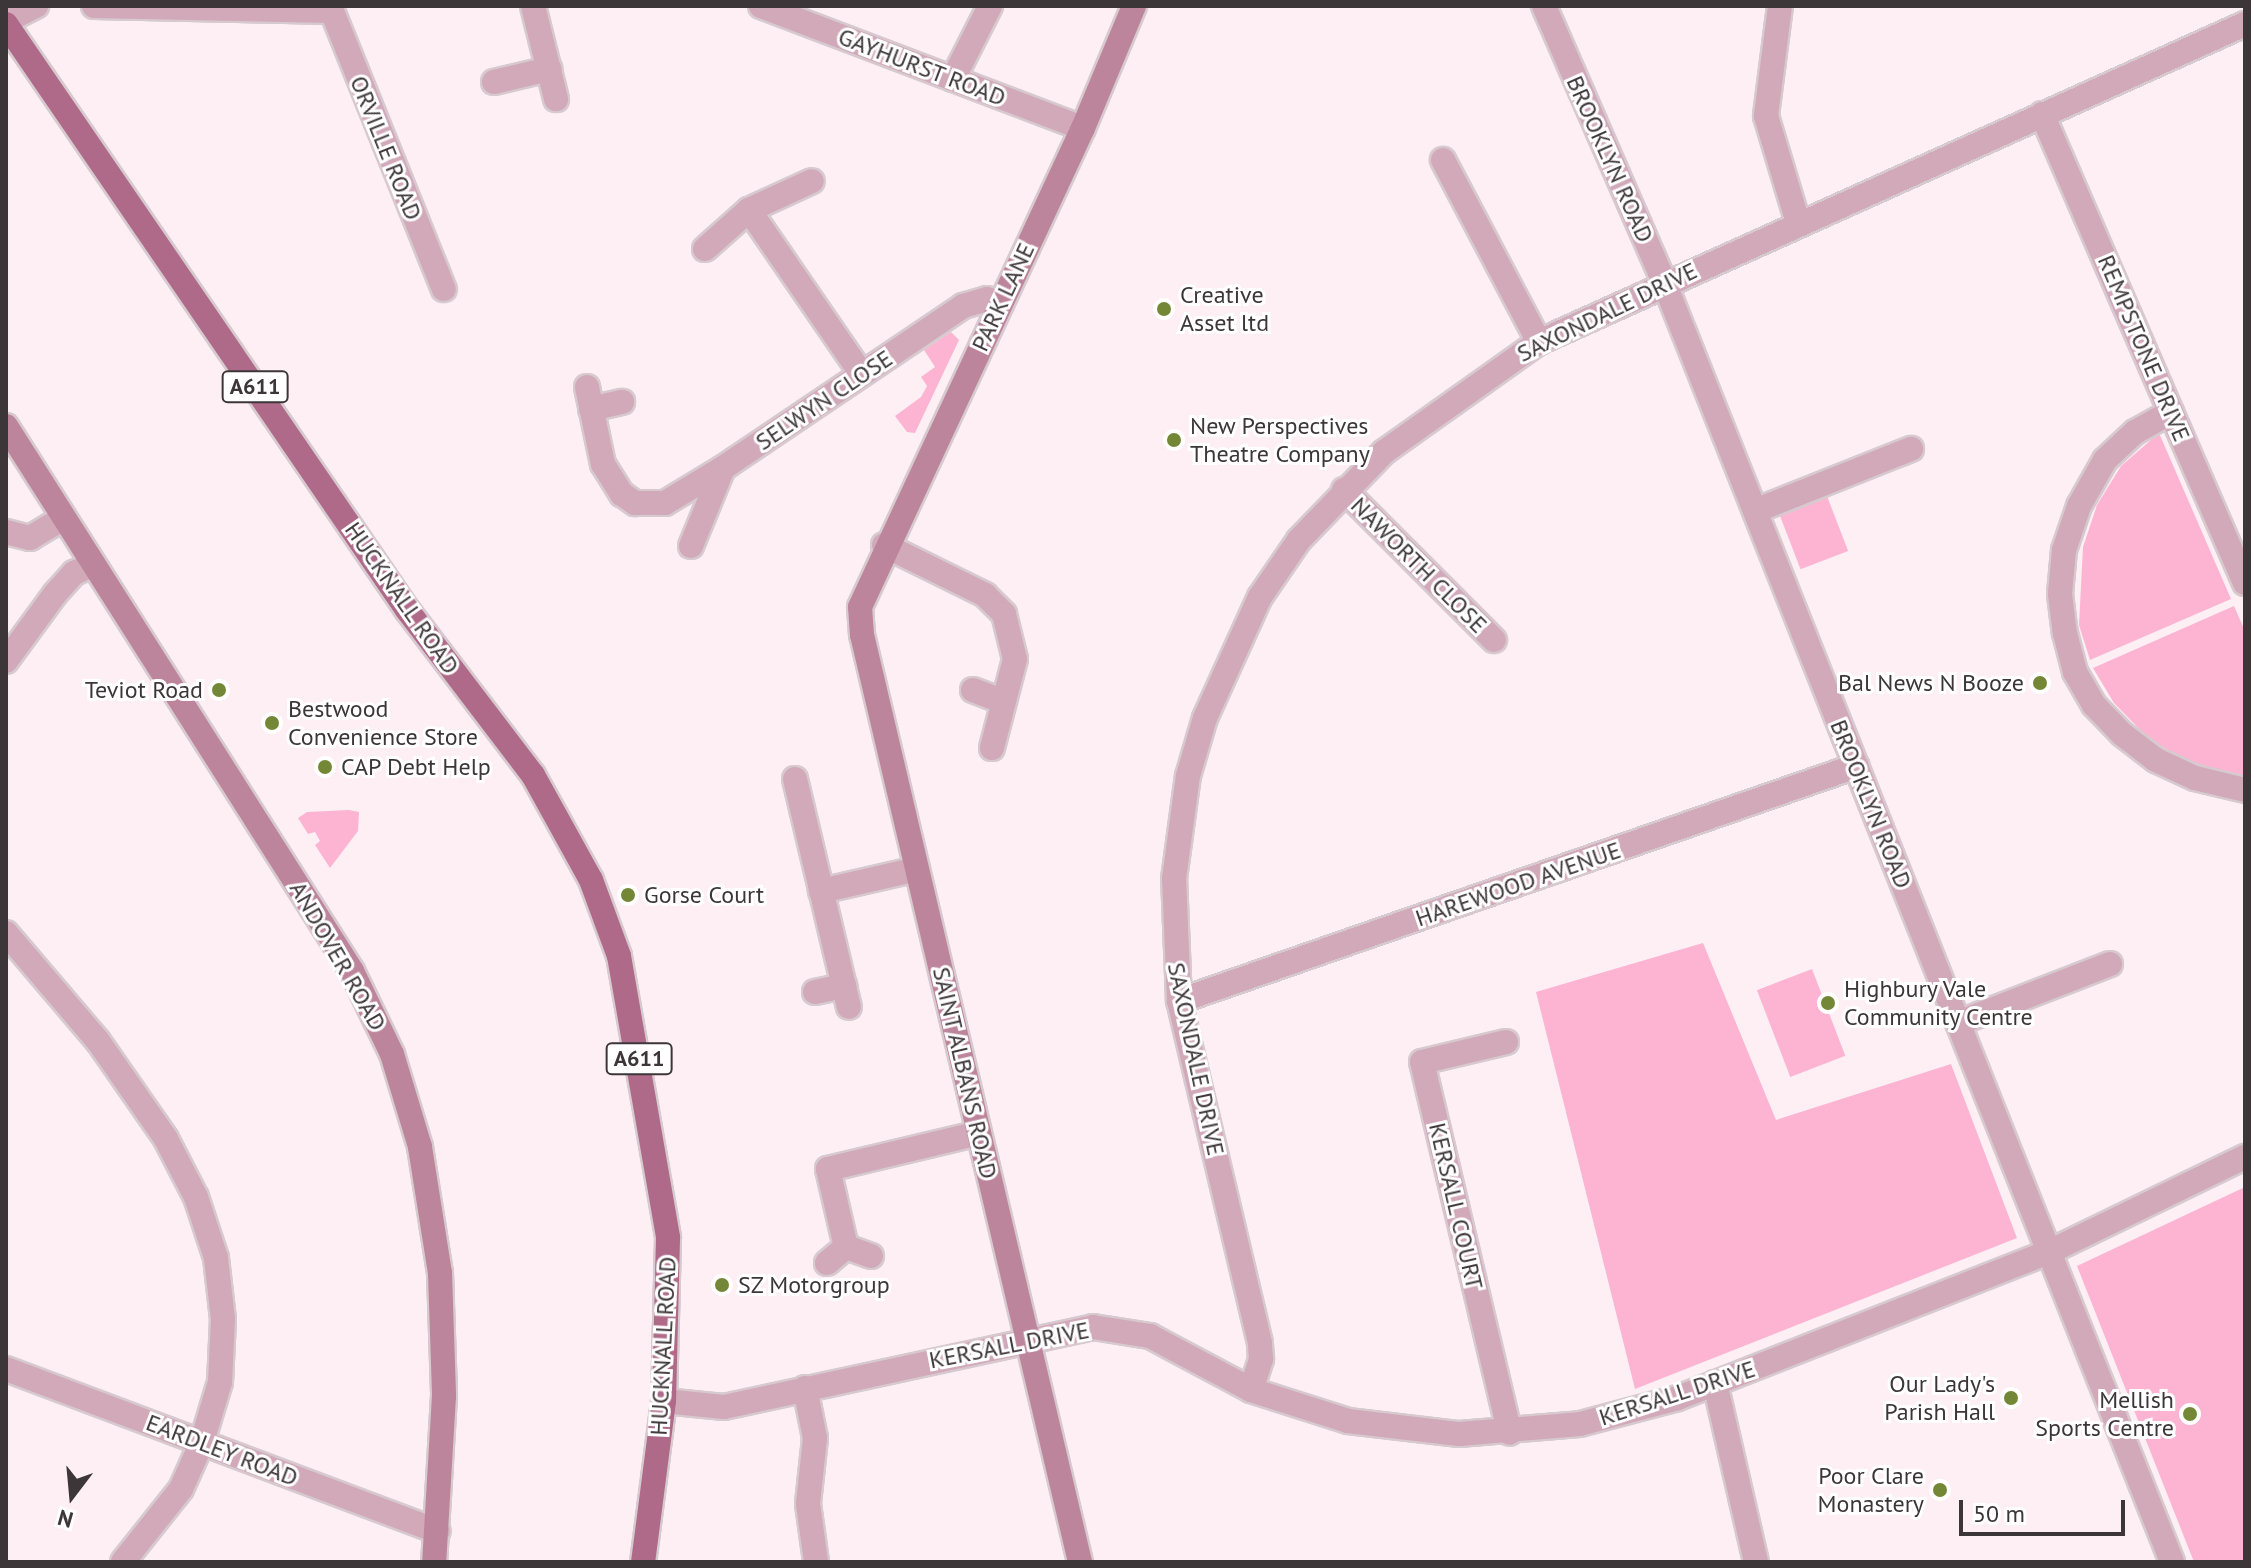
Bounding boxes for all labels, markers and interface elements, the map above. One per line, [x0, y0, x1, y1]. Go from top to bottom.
street label: GAYHURST ROAD [834, 22, 1010, 112]
street label: BROOKLYN ROAD [1560, 71, 1660, 247]
street label: ORVILLE ROAD [344, 72, 428, 224]
street label: PARK LANE [965, 238, 1041, 356]
street label: REMPSTONE DRIVE [2092, 250, 2196, 446]
street label: SAXONDALE DRIVE [1512, 256, 1702, 368]
place label: Creative Asset ltd [1180, 281, 1269, 337]
marker: Creative Asset ltd [1155, 300, 1173, 318]
street label: SELWYN CLOSE [750, 344, 898, 456]
road number: A611 [221, 369, 289, 405]
place label: New Perspectives Theatre Company [1190, 412, 1370, 468]
marker: New Perspectives Theatre Company [1165, 431, 1183, 449]
street label: NAWORTH CLOSE [1345, 491, 1493, 639]
street label: HUCKNALL ROAD [338, 516, 466, 680]
place label: Bal News N Booze [1838, 669, 2024, 697]
marker: Bal News N Booze [2031, 674, 2049, 692]
place label: Teviot Road [85, 676, 203, 704]
marker: Teviot Road [210, 681, 228, 699]
place label: Bestwood Convenience Store [288, 695, 478, 751]
marker: Bestwood Convenience Store [263, 714, 281, 732]
street label: BROOKLYN ROAD [1824, 715, 1918, 893]
place label: CAP Debt Help [341, 753, 492, 781]
marker: CAP Debt Help [316, 758, 334, 776]
street label: HAREWOOD AVENUE [1411, 835, 1625, 933]
street label: ANDOVER ROAD [284, 876, 392, 1036]
place label: Gorse Court [644, 881, 764, 909]
marker: Gorse Court [619, 886, 637, 904]
street label: SAXONDALE DRIVE [1161, 960, 1231, 1158]
street label: SAINT ALBANS ROAD [926, 963, 1004, 1183]
place label: Highbury Vale Community Centre [1844, 975, 2034, 1031]
marker: Highbury Vale Community Centre [1819, 994, 1837, 1012]
road number: A611 [605, 1041, 673, 1077]
street label: KERSALL COURT [1423, 1119, 1489, 1293]
street label: HUCKNALL ROAD [644, 1255, 682, 1437]
place label: SZ Motorgroup [738, 1271, 891, 1299]
marker: SZ Motorgroup [713, 1276, 731, 1294]
street label: KERSALL DRIVE [926, 1315, 1092, 1375]
street label: KERSALL DRIVE [1595, 1354, 1759, 1432]
place label: Our Lady's Parish Hall [1884, 1370, 1995, 1426]
place label: Mellish Sports Centre [2035, 1386, 2174, 1442]
marker: Our Lady's Parish Hall [2002, 1389, 2020, 1407]
marker: Mellish Sports Centre [2181, 1405, 2199, 1423]
street label: EARDLEY ROAD [142, 1408, 302, 1492]
north arrow [32, 1456, 112, 1536]
place label: Poor Clare Monastery [1818, 1462, 1924, 1518]
marker: Poor Clare Monastery [1931, 1481, 1949, 1499]
scale bar [1963, 1484, 2129, 1534]
text: 50 m [1973, 1498, 2025, 1529]
text: N [55, 1504, 76, 1535]

